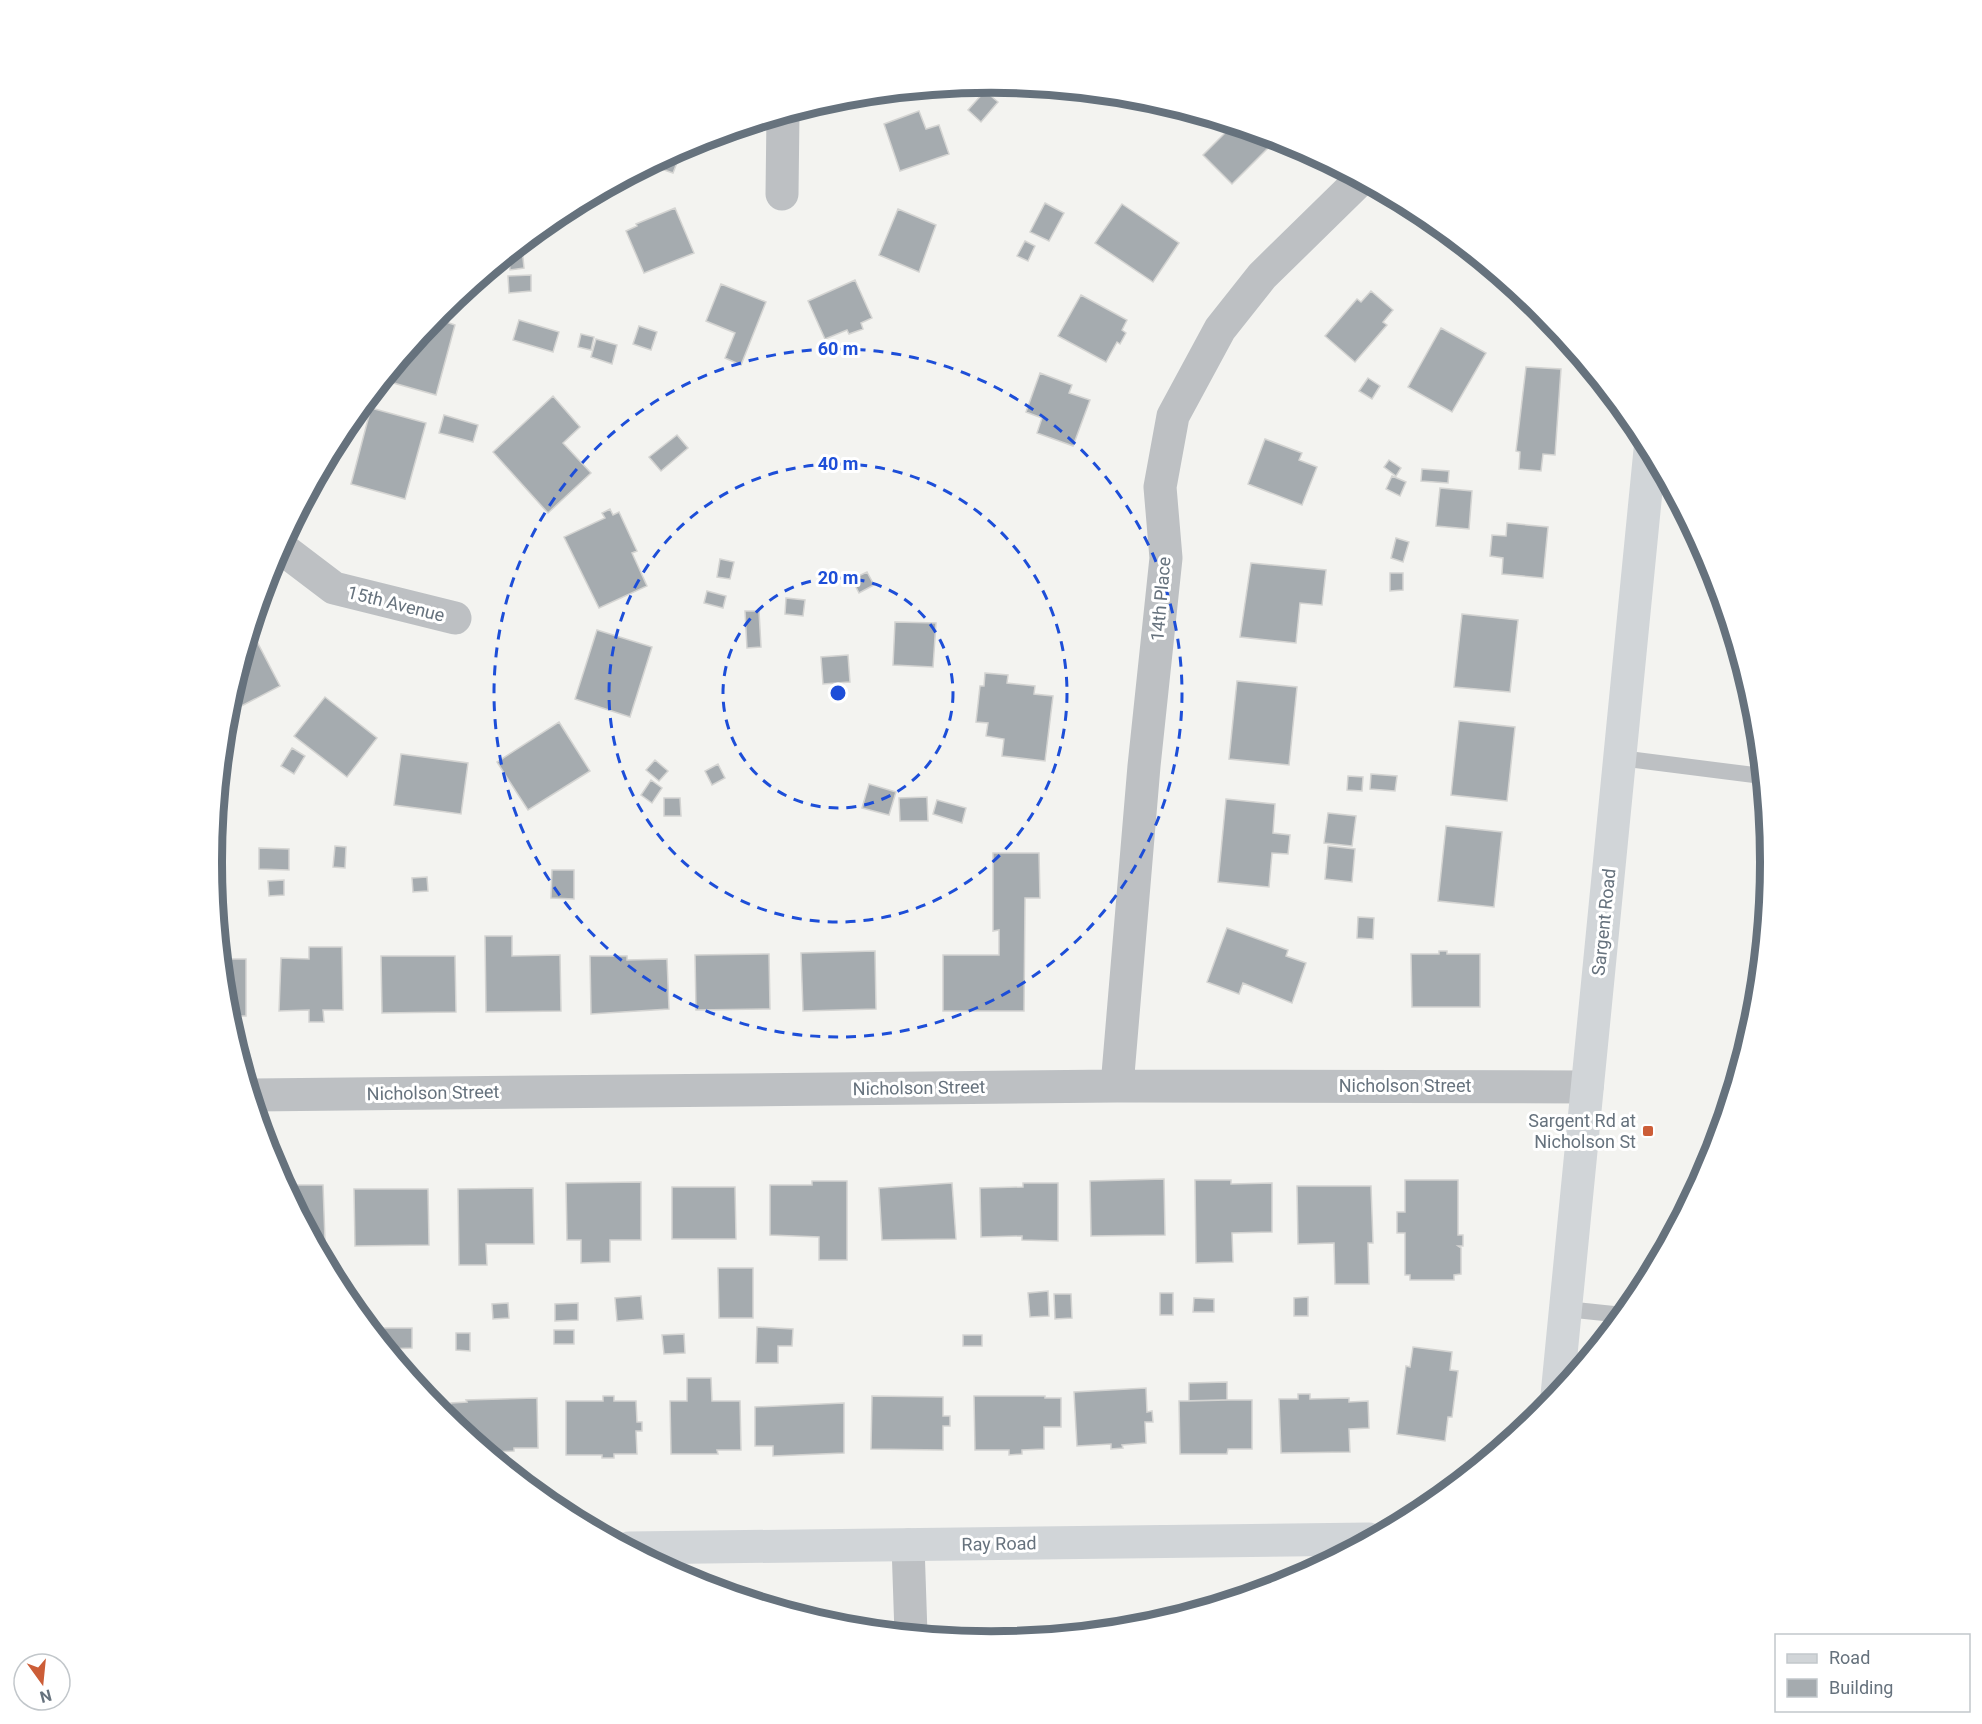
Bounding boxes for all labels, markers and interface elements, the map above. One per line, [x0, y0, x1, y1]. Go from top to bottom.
text: 60 m [818, 338, 858, 359]
text: 40 m [818, 453, 858, 474]
street label: 14th Place [1146, 556, 1175, 642]
text: 20 m [818, 567, 858, 588]
street label: 15th Avenue [345, 581, 447, 626]
centre of rings [828, 683, 848, 703]
street label: Sargent Road [1587, 867, 1620, 977]
street label: Nicholson Street [1339, 1075, 1471, 1096]
street label: Nicholson Street [852, 1076, 986, 1099]
street label: Nicholson Street [366, 1081, 500, 1104]
place label: Sargent Rd at Nicholson St [1528, 1110, 1636, 1152]
marker: Sargent Rd at Nicholson St [1641, 1124, 1655, 1138]
street label: Ray Road [961, 1532, 1037, 1555]
legend [1775, 1634, 1970, 1712]
text: Road [1829, 1647, 1870, 1668]
north arrow [12, 1652, 72, 1712]
text: Building [1829, 1677, 1893, 1698]
text: N [38, 1685, 54, 1707]

